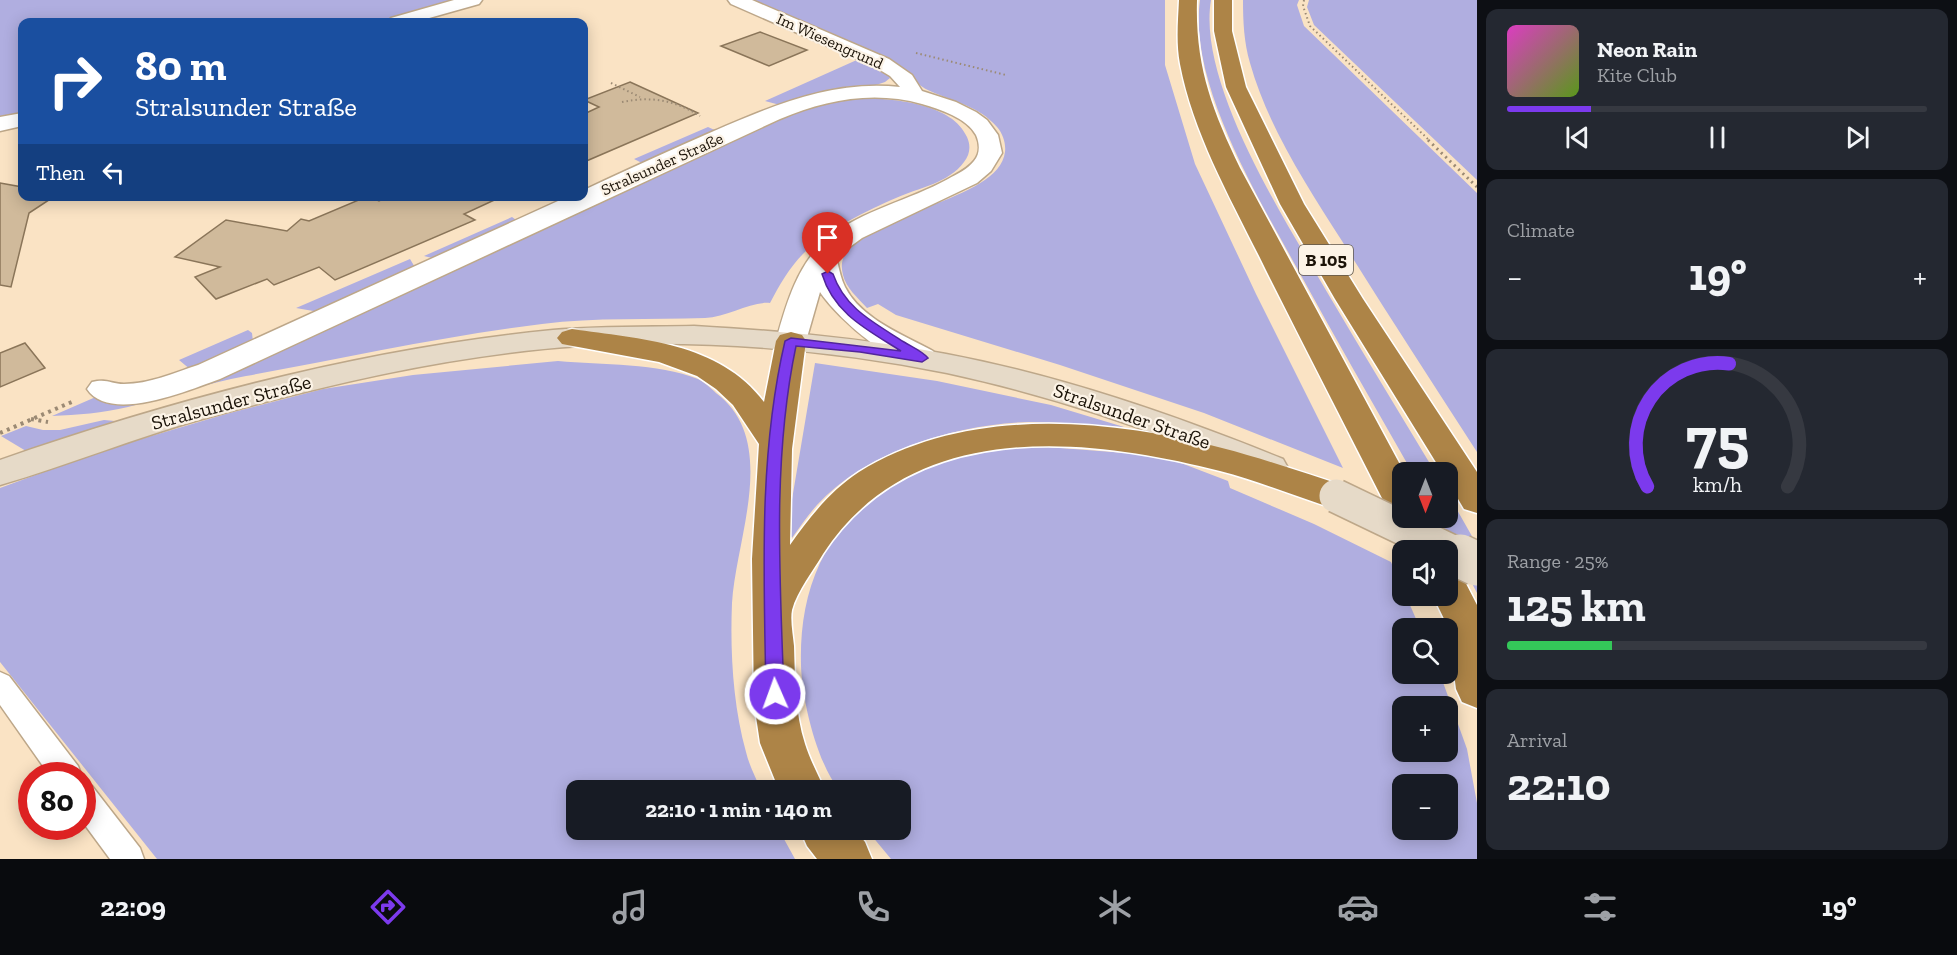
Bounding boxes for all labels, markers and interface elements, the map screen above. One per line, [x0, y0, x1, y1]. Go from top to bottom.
street label: Im Wiesengrund [774, 9, 887, 73]
text: Neon Rain [1597, 36, 1697, 63]
text: 80 m [135, 40, 226, 91]
icon: right [36, 42, 114, 120]
text: Kite Club [1597, 63, 1677, 87]
text: Stralsunder Straße [135, 91, 357, 123]
icon: previous [1561, 121, 1594, 154]
icon: pause [1701, 121, 1734, 154]
icon: next [1841, 121, 1874, 154]
street label: Stralsunder Straße [598, 129, 726, 199]
icon: left [97, 156, 130, 189]
text: Then [36, 159, 85, 186]
pin [802, 212, 853, 274]
text: Climate [1507, 218, 1575, 242]
icon: arrive [811, 221, 844, 254]
road number: B 105 [1299, 245, 1353, 275]
text: 19° [1689, 248, 1747, 302]
text: − [1507, 257, 1522, 296]
text: + [1913, 257, 1927, 296]
street label: Stralsunder Straße [148, 369, 314, 435]
street label: Stralsunder Straße [1050, 378, 1214, 454]
text: 75 [1685, 402, 1749, 477]
north arrow [1392, 462, 1458, 528]
map controls [1392, 462, 1458, 840]
text: km/h [1693, 472, 1741, 497]
button: sound [1392, 540, 1458, 606]
text: Range · 25% [1507, 549, 1609, 573]
text: 125 km [1507, 579, 1646, 633]
button: search [1392, 618, 1458, 684]
position arrow [743, 662, 807, 726]
button: + [1392, 696, 1458, 762]
text: Arrival [1507, 728, 1567, 752]
text: 22:10 [1507, 758, 1611, 812]
speed limit sign: 80 [18, 762, 96, 840]
button: − [1392, 774, 1458, 840]
text: 22:10 · 1 min · 140 m [645, 796, 832, 823]
icon: directions [367, 886, 409, 928]
icon: music [609, 886, 651, 928]
icon: phone [852, 886, 894, 928]
icon: climate [1094, 886, 1136, 928]
icon: car [1337, 886, 1379, 928]
icon: filters [1579, 886, 1621, 928]
text: 22:09 [100, 891, 166, 923]
text: 19° [1822, 891, 1857, 923]

